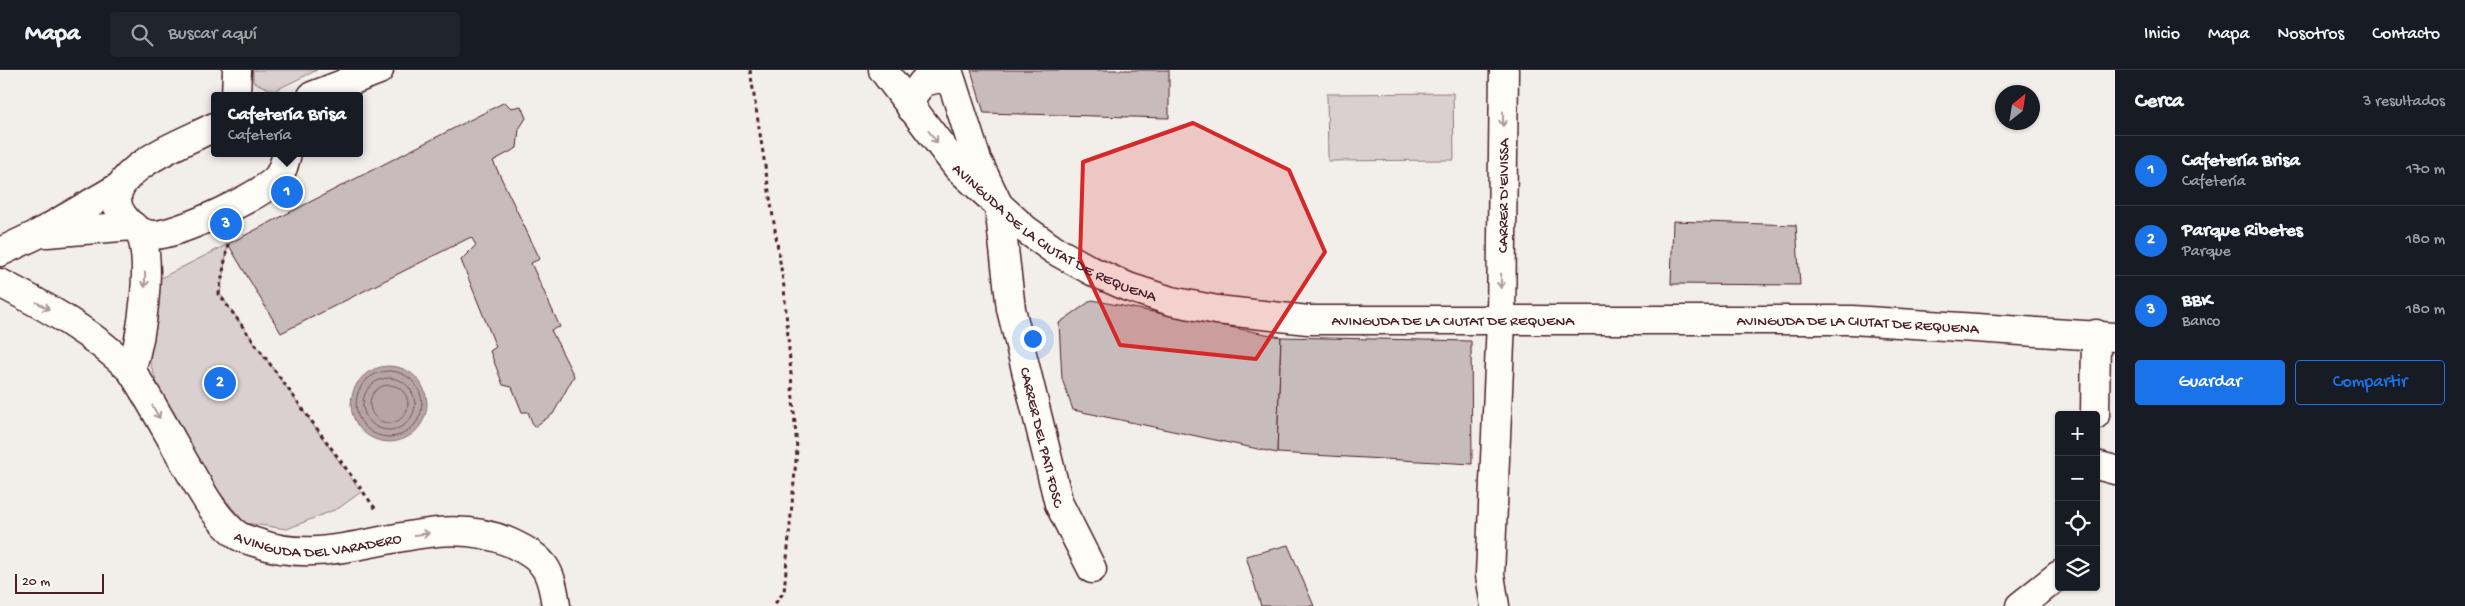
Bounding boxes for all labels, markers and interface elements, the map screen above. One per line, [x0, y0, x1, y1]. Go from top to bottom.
search box [110, 12, 460, 57]
text: Mapa [25, 20, 80, 49]
icon: search [128, 21, 156, 49]
text: Buscar aquí [168, 23, 257, 46]
text: Inicio [2144, 24, 2180, 45]
text: Mapa [2208, 24, 2249, 45]
text: Nosotros [2277, 24, 2344, 45]
text: Contacto [2372, 24, 2440, 45]
north arrow [1995, 85, 2040, 130]
text: Cerca [2135, 90, 2183, 115]
popup [211, 92, 363, 157]
text: 3 resultados [2363, 93, 2445, 112]
text: Cafetería Brisa [228, 104, 346, 127]
one-way arrow [1498, 110, 1508, 126]
text: Cafetería [228, 127, 292, 146]
one-way arrow [928, 130, 938, 144]
street label: CARRER D'EIVISSA [1495, 137, 1514, 253]
text: Cafetería Brisa [2182, 150, 2300, 173]
street label: AVINGUDA DE LA CIUTAT DE REQUENA [948, 160, 1159, 307]
text: 1 [2148, 161, 2154, 180]
text: 170 m [2406, 161, 2445, 180]
pin: 1 [271, 173, 303, 211]
text: Cafetería [2182, 173, 2246, 192]
pin: 3 [210, 205, 242, 243]
text: Parque Ribetes [2182, 220, 2303, 243]
text: 2 [2147, 231, 2155, 250]
text: 180 m [2406, 231, 2445, 250]
text: Parque [2182, 243, 2231, 262]
one-way arrow [140, 271, 150, 287]
one-way arrow [1496, 272, 1506, 289]
text: BBK [2182, 290, 2212, 313]
text: 3 [2147, 301, 2155, 320]
text: 180 m [2406, 301, 2445, 320]
one-way arrow [35, 302, 50, 311]
street label: AVINGUDA DE LA CIUTAT DE REQUENA [1331, 313, 1575, 331]
street label: AVINGUDA DE LA CIUTAT DE REQUENA [1736, 313, 1980, 339]
text: Banco [2182, 313, 2220, 332]
your location [1020, 326, 1046, 352]
button: Guardar [2135, 360, 2285, 405]
button: Compartir [2295, 360, 2445, 405]
pin: 2 [204, 364, 236, 402]
street label: CARRER DEL PATI FOSC [1015, 366, 1067, 510]
one-way arrow [151, 404, 161, 419]
map controls [2055, 411, 2100, 591]
button: + [2055, 411, 2100, 456]
button: − [2055, 456, 2100, 501]
button: locate [2055, 501, 2100, 546]
street label: AVINGUDA DEL VARADERO [231, 528, 403, 562]
one-way arrow [414, 529, 430, 539]
button: layers [2055, 546, 2100, 591]
scale bar [15, 571, 104, 594]
text: 20 m [22, 574, 50, 591]

